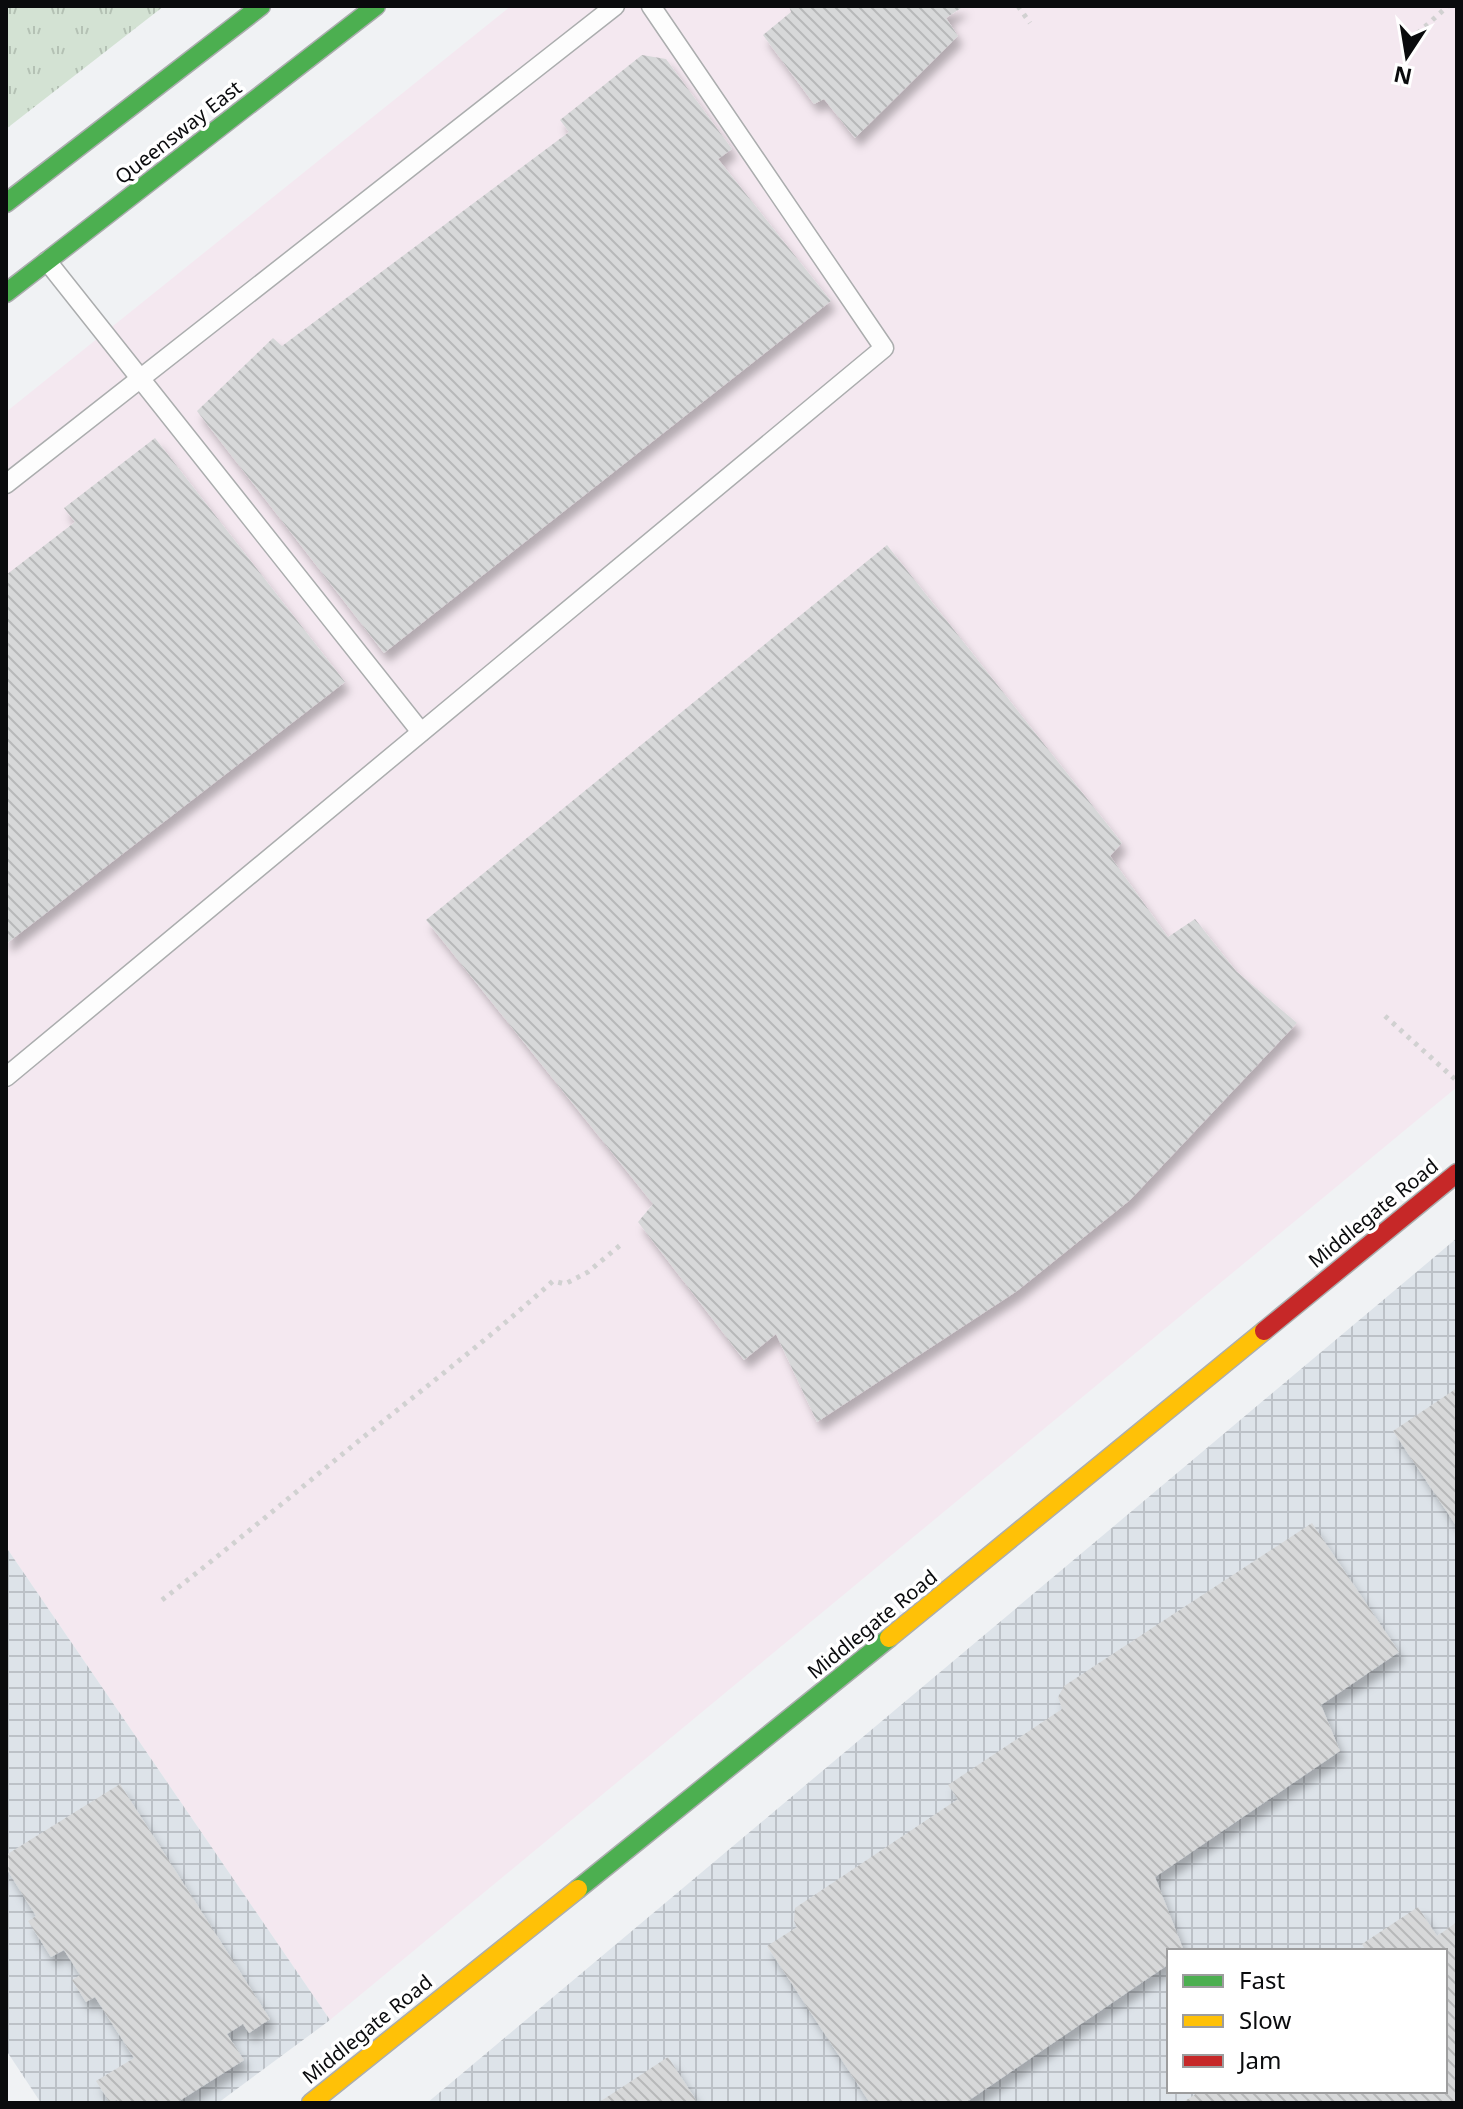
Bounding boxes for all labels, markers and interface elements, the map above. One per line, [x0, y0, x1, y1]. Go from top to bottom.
north arrow [1367, 16, 1447, 96]
text: N [1391, 60, 1415, 93]
street label: Queensway East [109, 74, 247, 190]
street label: Middlegate Road [1302, 1152, 1444, 1274]
street label: Middlegate Road [801, 1563, 943, 1685]
legend [1167, 1949, 1447, 2093]
text: Fast [1239, 1963, 1285, 1996]
street label: Middlegate Road [296, 1968, 438, 2090]
text: Slow [1239, 2003, 1291, 2036]
text: Jam [1237, 2043, 1281, 2076]

